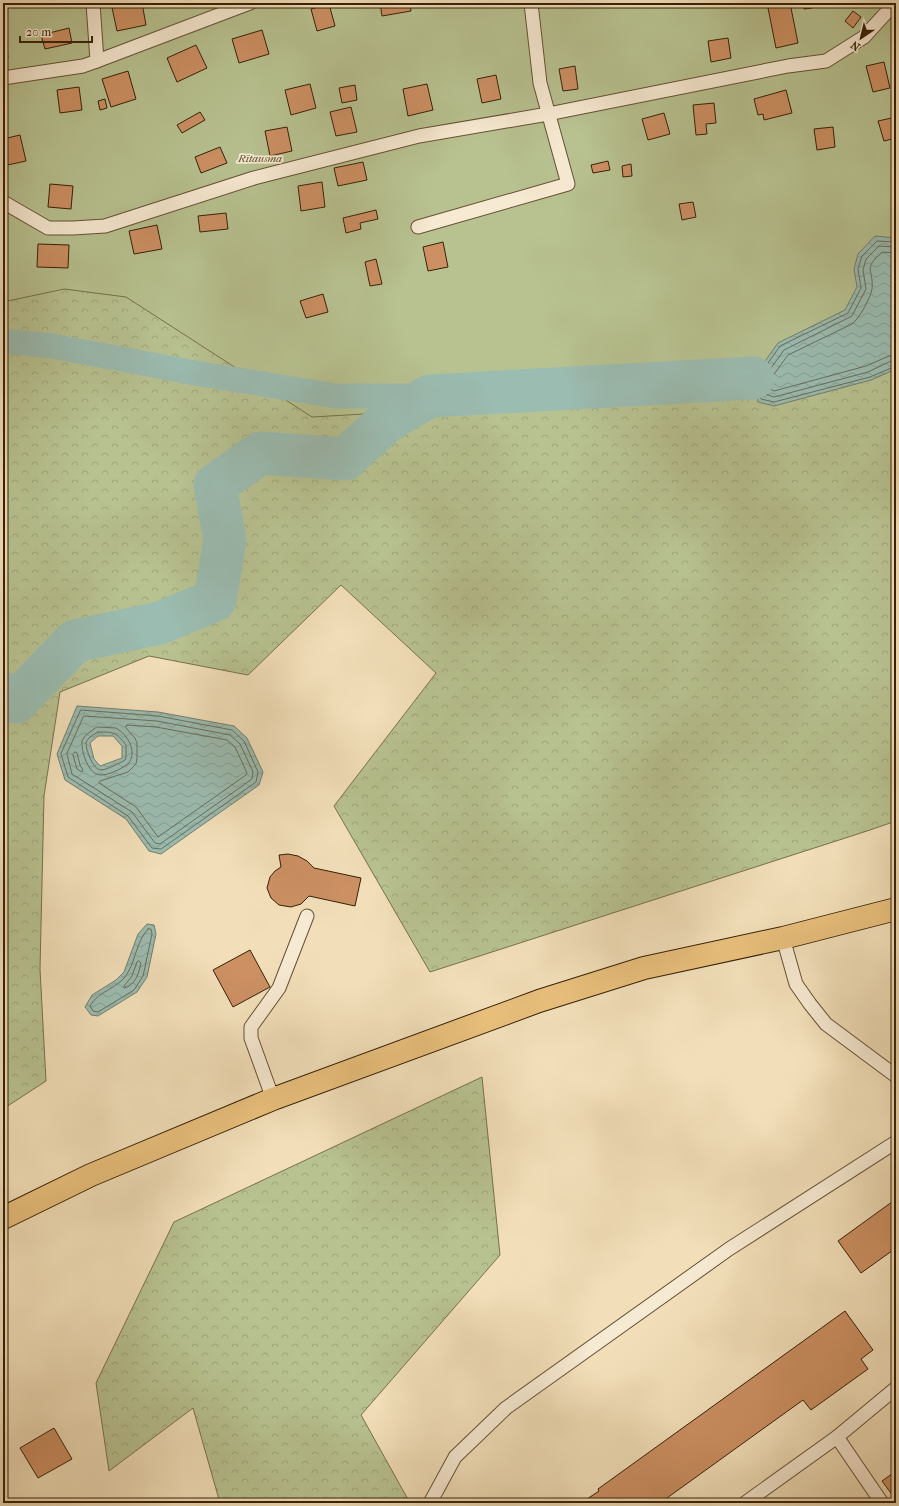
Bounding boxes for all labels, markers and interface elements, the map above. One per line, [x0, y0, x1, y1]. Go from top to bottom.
scale bar [20, 18, 92, 44]
north arrow [841, 18, 881, 58]
text: 20 m [26, 25, 51, 39]
text: N [848, 38, 863, 54]
park label: Rītausma [237, 152, 282, 165]

